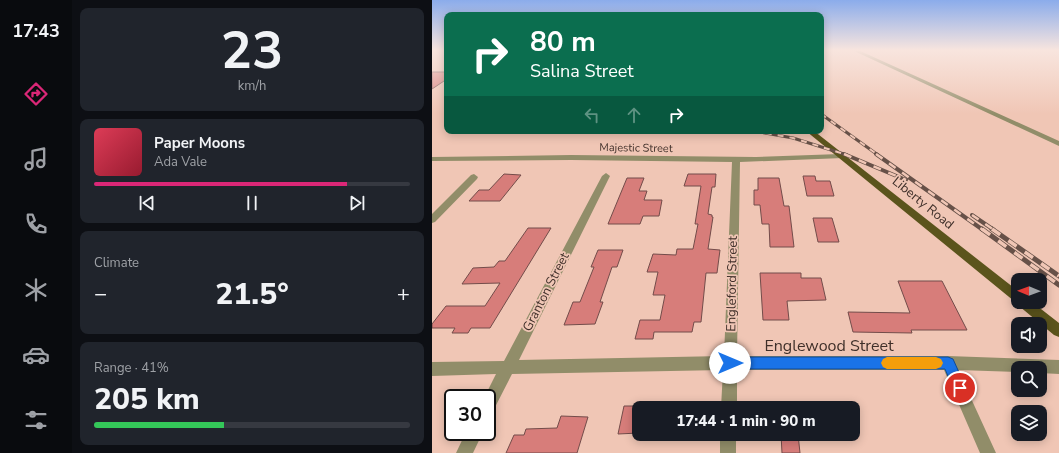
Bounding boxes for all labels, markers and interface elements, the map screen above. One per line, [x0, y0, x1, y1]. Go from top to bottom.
text: 23 [221, 15, 283, 86]
text: 17:43 [12, 19, 60, 43]
text: 80 m [530, 23, 596, 61]
icon: right [464, 28, 516, 80]
text: Salina Street [530, 59, 634, 83]
text: km/h [238, 77, 266, 95]
icon: directions [22, 80, 50, 108]
icon: left [581, 104, 603, 126]
icon: ahead [623, 104, 645, 126]
icon: right [665, 104, 687, 126]
text: Paper Moons [154, 133, 245, 153]
street label: Majestic Street [599, 140, 673, 156]
icon: music [22, 145, 50, 173]
text: Ada Vale [154, 153, 207, 171]
street label: Liberty Road [888, 173, 958, 233]
icon: previous [136, 192, 158, 214]
icon: pause [241, 192, 263, 214]
icon: next [346, 192, 368, 214]
icon: phone [22, 210, 50, 238]
street label: Engleford Street [722, 236, 742, 332]
street label: Granton Street [518, 249, 574, 334]
text: Climate [94, 254, 139, 272]
north arrow [1011, 273, 1047, 309]
map controls [1011, 273, 1047, 441]
text: 21.5° [215, 274, 289, 315]
icon: climate [22, 276, 50, 304]
text: − [94, 279, 107, 309]
text: + [397, 279, 410, 309]
button: sound [1011, 317, 1047, 353]
street label: Englewood Street [764, 335, 894, 357]
icon: car [22, 341, 50, 369]
position arrow [709, 342, 751, 384]
text: Range · 41% [94, 359, 169, 377]
button: search [1011, 361, 1047, 397]
pin [943, 371, 977, 405]
icon: arrive [949, 377, 971, 399]
text: 205 km [94, 379, 200, 420]
speed limit sign: 30 [444, 389, 496, 441]
button: layers [1011, 405, 1047, 441]
icon: filters [22, 406, 50, 434]
text: 17:44 · 1 min · 90 m [676, 411, 816, 431]

